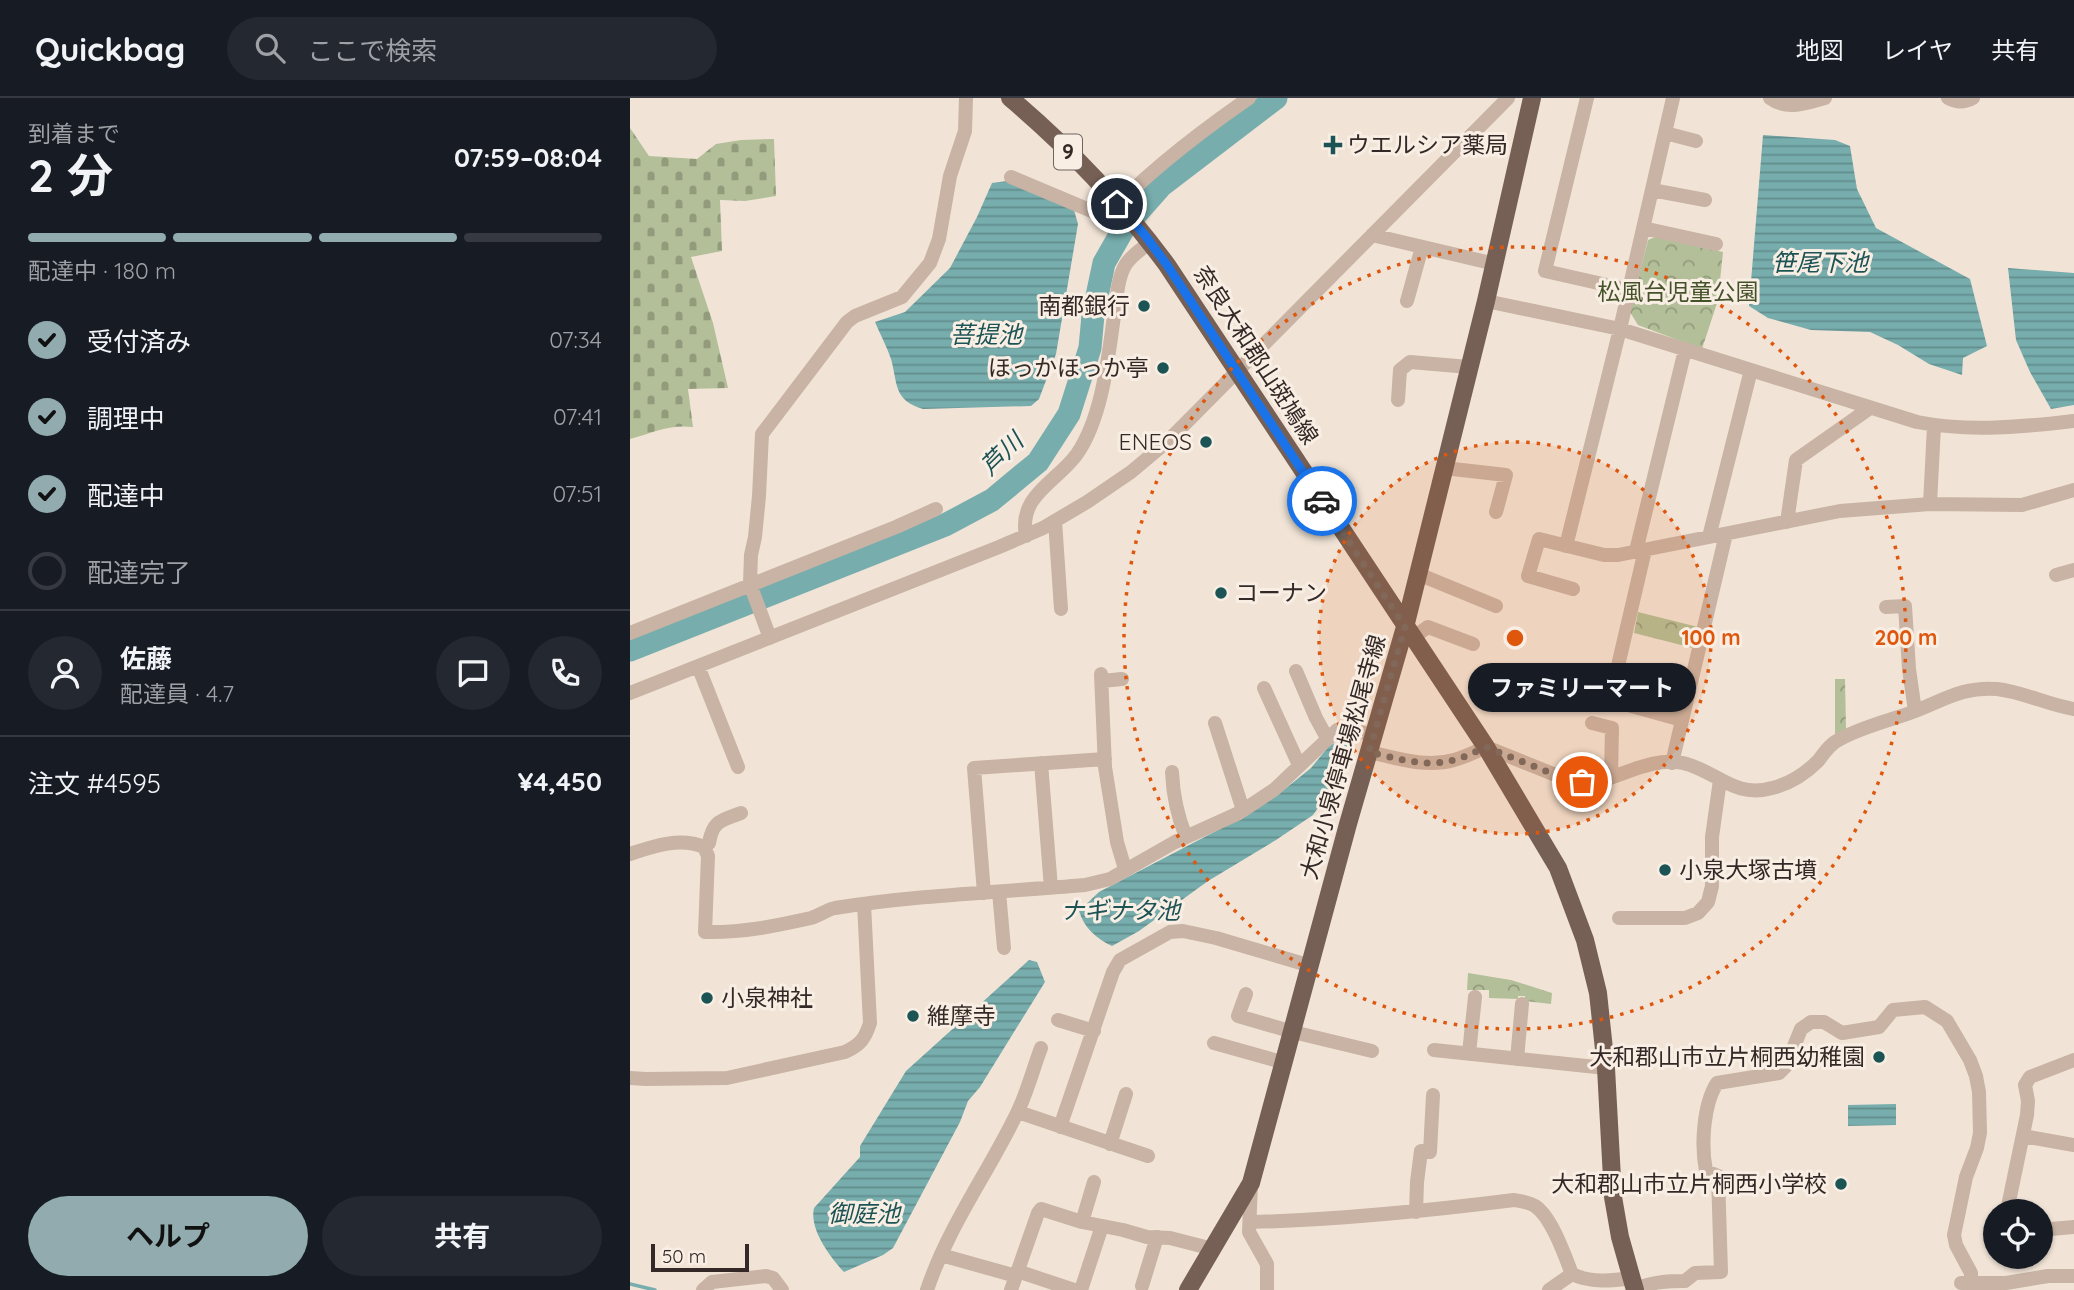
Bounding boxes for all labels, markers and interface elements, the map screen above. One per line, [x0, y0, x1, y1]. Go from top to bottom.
search box [227, 17, 717, 80]
text: Quickbag [35, 28, 185, 69]
icon: search [251, 29, 289, 67]
text: ここで検索 [307, 34, 437, 67]
text: 地図 [1796, 35, 1844, 65]
text: レイヤ [1882, 35, 1953, 65]
text: 共有 [1991, 35, 2039, 65]
text: 到着まで [28, 119, 120, 148]
place label: ウエルシア薬局 [1347, 130, 1508, 159]
road number: 9 [1054, 134, 1082, 170]
marker: ウエルシア薬局 [1325, 137, 1341, 153]
text: 07:59–08:04 [454, 141, 602, 174]
text: 2 分 [28, 146, 113, 204]
pin [1087, 174, 1147, 234]
icon: home [1098, 185, 1136, 223]
water label: 笹尾下池 [1772, 247, 1870, 277]
text: 配達中 · 180 m [28, 256, 176, 285]
street label: 奈良大和郡山斑鳩線 [1188, 260, 1325, 449]
park label: 松風台児童公園 [1598, 277, 1759, 306]
place label: 南都銀行 [1038, 291, 1130, 320]
marker: 南都銀行 [1136, 298, 1152, 314]
water label: 菩提池 [950, 319, 1024, 349]
icon: check [28, 321, 66, 359]
text: 受付済み [87, 325, 191, 358]
text: 07:34 [549, 325, 602, 354]
place label: ほっかほっか亭 [988, 353, 1149, 382]
marker: ほっかほっか亭 [1155, 360, 1171, 376]
icon: check [28, 398, 66, 436]
text: 調理中 [87, 402, 165, 435]
text: 07:41 [553, 402, 602, 431]
water label: 芦川 [974, 424, 1031, 481]
place label: ENEOS [1119, 427, 1192, 456]
marker: ENEOS [1198, 434, 1214, 450]
courier [1287, 466, 1357, 536]
icon: check [28, 475, 66, 513]
text: 配達中 [87, 479, 165, 512]
text: 07:51 [552, 479, 602, 508]
icon: car [1303, 482, 1341, 520]
text: 配達完了 [87, 556, 191, 589]
place label: コーナン [1235, 578, 1327, 607]
marker: コーナン [1213, 585, 1229, 601]
text: 100 m [1681, 624, 1741, 650]
text: 200 m [1875, 624, 1937, 650]
centre of rings [1503, 626, 1527, 650]
street label: 大和小泉停車場松尾寺線 [1294, 631, 1391, 882]
button: person [28, 636, 102, 710]
button: chat [436, 636, 510, 710]
button: phone [528, 636, 602, 710]
text: 佐藤 [120, 642, 172, 675]
callout: ファミリーマート [1468, 663, 1696, 712]
text: ファミリーマート [1490, 673, 1674, 702]
text: 配達員 · 4.7 [120, 679, 234, 708]
pin [1552, 752, 1612, 812]
icon: bag [1563, 763, 1601, 801]
text: ¥4,450 [518, 765, 602, 798]
text: 注文 #4595 [28, 767, 161, 800]
place label: 小泉大塚古墳 [1679, 855, 1817, 884]
marker: 小泉大塚古墳 [1657, 862, 1673, 878]
water label: ナギナタ池 [1060, 895, 1182, 925]
place label: 小泉神社 [721, 983, 813, 1012]
marker: 小泉神社 [699, 990, 715, 1006]
place label: 維摩寺 [927, 1001, 996, 1030]
marker: 維摩寺 [905, 1008, 921, 1024]
place label: 大和郡山市立片桐西幼稚園 [1589, 1042, 1865, 1071]
marker: 大和郡山市立片桐西幼稚園 [1871, 1049, 1887, 1065]
place label: 大和郡山市立片桐西小学校 [1551, 1169, 1827, 1198]
marker: 大和郡山市立片桐西小学校 [1833, 1176, 1849, 1192]
button: ヘルプ [28, 1196, 308, 1276]
button: 共有 [322, 1196, 602, 1276]
water label: 御庭池 [828, 1198, 902, 1228]
map controls [1983, 1199, 2053, 1269]
button: locate [1983, 1199, 2053, 1269]
scale bar [651, 1241, 749, 1273]
text: 50 m [662, 1244, 706, 1268]

